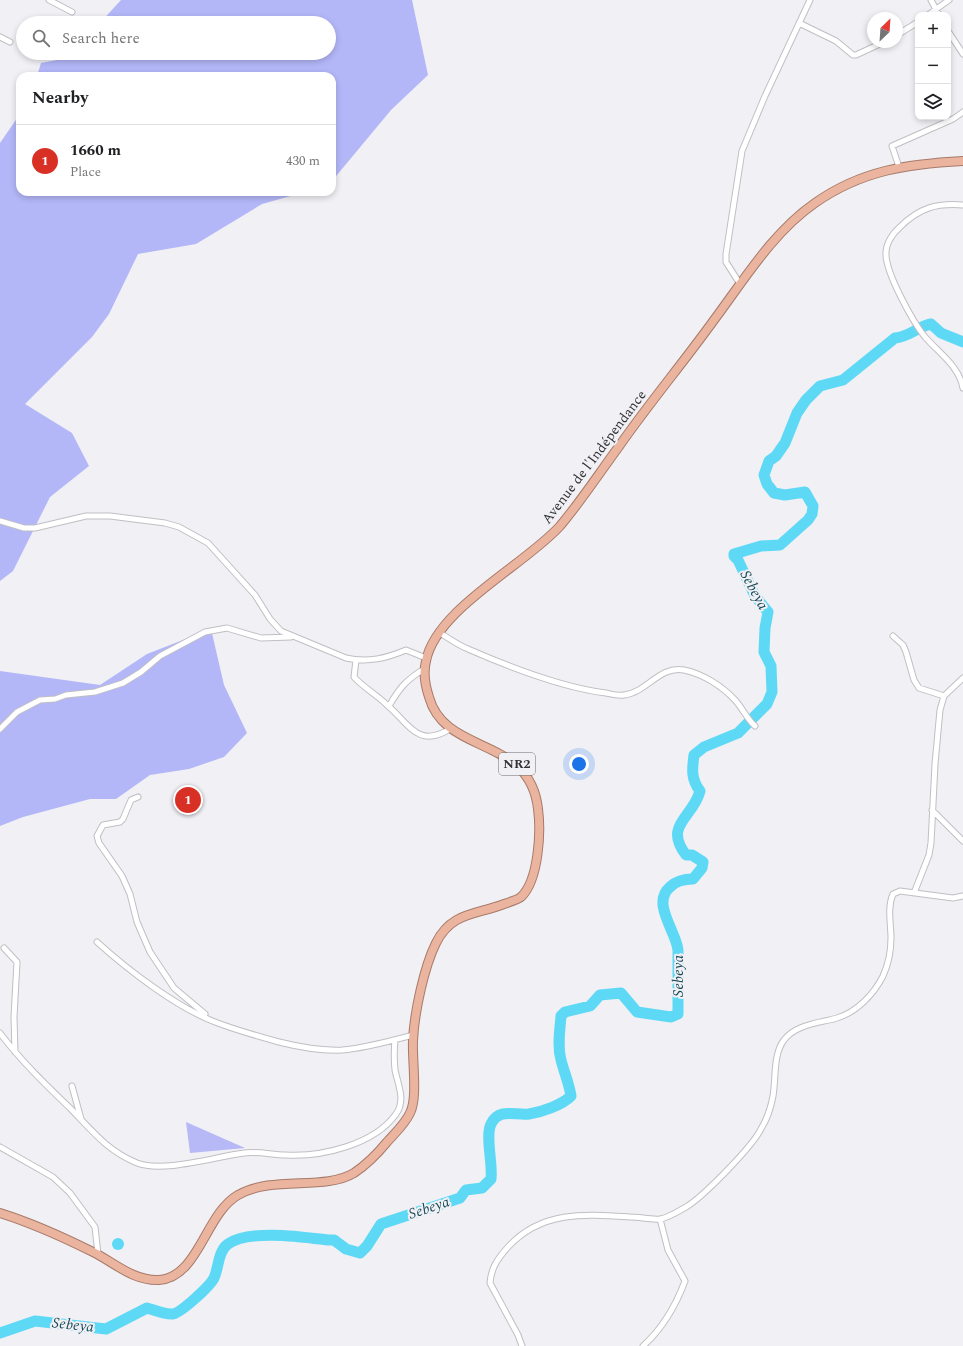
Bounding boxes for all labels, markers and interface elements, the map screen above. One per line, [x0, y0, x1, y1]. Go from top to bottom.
north arrow [867, 12, 903, 48]
map controls [915, 12, 951, 120]
button: + [915, 12, 951, 48]
search box [16, 16, 336, 60]
icon: search [30, 27, 52, 49]
text: Search here [62, 27, 140, 50]
button: − [915, 48, 951, 84]
button: layers [915, 84, 951, 120]
text: Nearby [32, 85, 88, 111]
text: 1660 m [70, 139, 121, 162]
text: 1 [41, 151, 49, 171]
text: 430 m [286, 151, 320, 171]
text: Place [70, 162, 101, 182]
street label: Avenue de l'Indépendance [537, 385, 652, 528]
water label: Sebeya [734, 566, 774, 614]
road number: NR2 [499, 753, 535, 775]
your location [569, 754, 589, 774]
pin: 1 [175, 785, 201, 815]
water label: Sebeya [667, 955, 690, 997]
water label: Sebeya [405, 1190, 453, 1226]
water label: Sebeya [51, 1311, 95, 1339]

